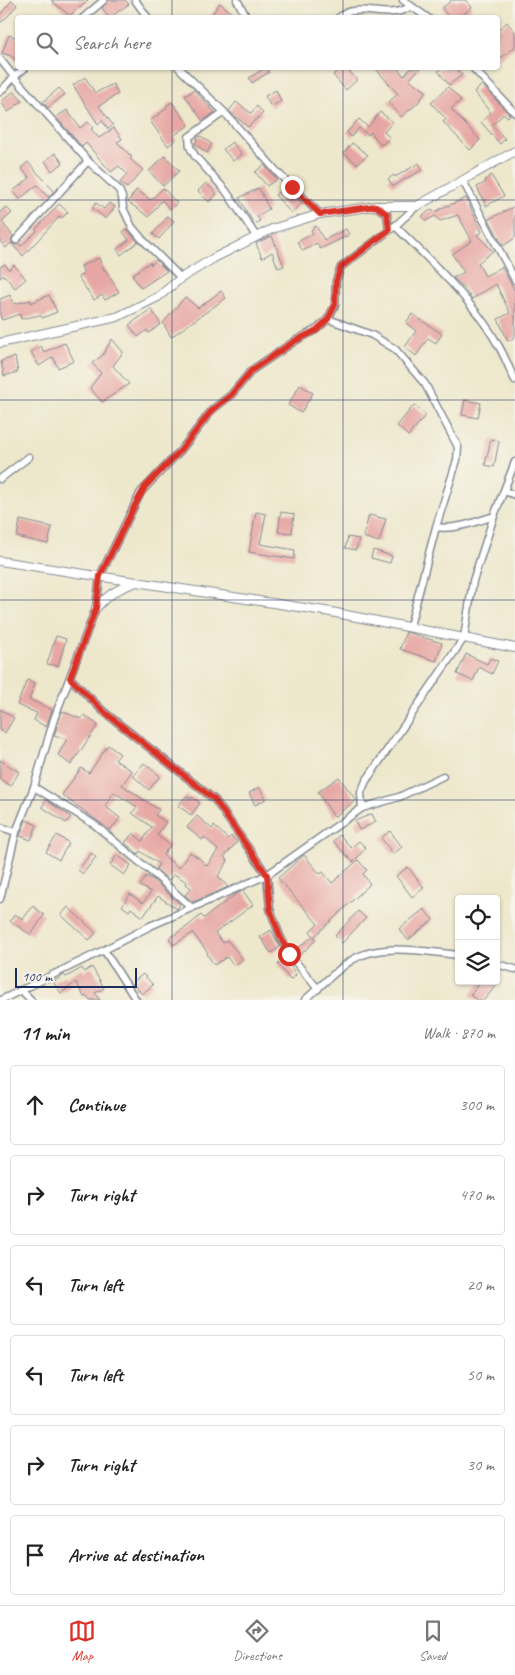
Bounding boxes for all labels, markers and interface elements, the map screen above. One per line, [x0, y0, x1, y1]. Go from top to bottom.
search box [15, 15, 500, 70]
icon: search [33, 29, 61, 57]
text: Search here [73, 31, 150, 55]
route end [281, 176, 304, 199]
map controls [455, 895, 500, 985]
button: locate [455, 895, 500, 940]
button: layers [455, 940, 500, 985]
route start [278, 943, 301, 966]
scale bar [15, 965, 138, 988]
text: 100 m [22, 968, 52, 985]
text: 11 min [20, 1020, 70, 1046]
text: Walk · 870 m [423, 1023, 495, 1043]
icon: ahead [21, 1091, 49, 1119]
text: Continue [68, 1093, 125, 1117]
text: 300 m [460, 1095, 494, 1115]
icon: right [21, 1181, 49, 1209]
text: Turn right [68, 1183, 135, 1207]
text: 470 m [460, 1185, 494, 1205]
icon: left [21, 1271, 49, 1299]
text: Turn left [68, 1273, 123, 1297]
text: 20 m [467, 1275, 494, 1295]
icon: left [21, 1361, 49, 1389]
text: Turn left [68, 1363, 123, 1387]
text: 50 m [467, 1365, 494, 1385]
icon: right [21, 1451, 49, 1479]
text: Turn right [68, 1453, 135, 1477]
text: 30 m [467, 1455, 494, 1475]
icon: arrive [21, 1541, 49, 1569]
text: Arrive at destination [68, 1543, 204, 1567]
tab: Map [68, 1617, 96, 1664]
tab: Directions [233, 1617, 282, 1664]
tab: Saved [419, 1617, 447, 1664]

